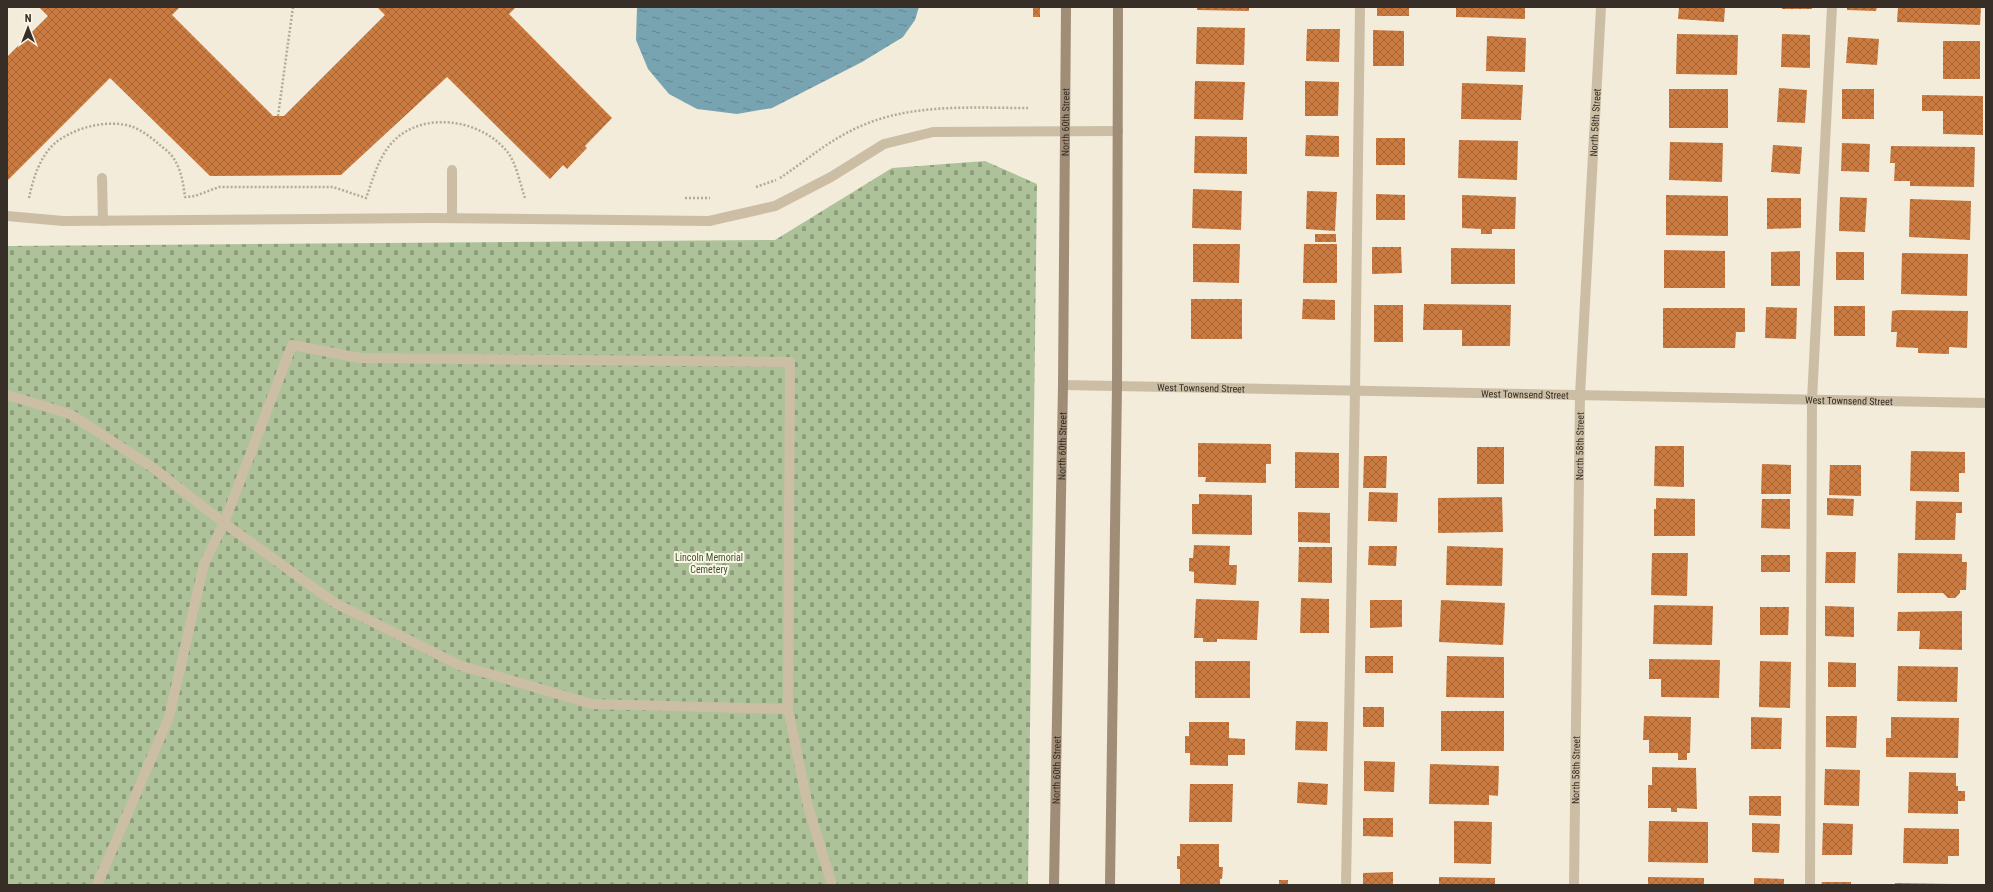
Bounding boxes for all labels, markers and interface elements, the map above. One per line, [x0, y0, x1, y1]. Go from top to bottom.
north arrow [8, 8, 48, 48]
text: N [25, 12, 32, 25]
street label: North 60th Street [1059, 88, 1071, 156]
street label: North 58th Street [1587, 88, 1602, 157]
street label: West Townsend Street [1157, 381, 1245, 394]
street label: West Townsend Street [1481, 388, 1569, 400]
street label: West Townsend Street [1805, 394, 1893, 407]
street label: North 60th Street [1056, 412, 1068, 480]
street label: North 58th Street [1573, 412, 1585, 480]
park label: Lincoln Memorial Cemetery [675, 552, 743, 575]
street label: North 60th Street [1050, 736, 1062, 804]
street label: North 58th Street [1569, 736, 1581, 804]

